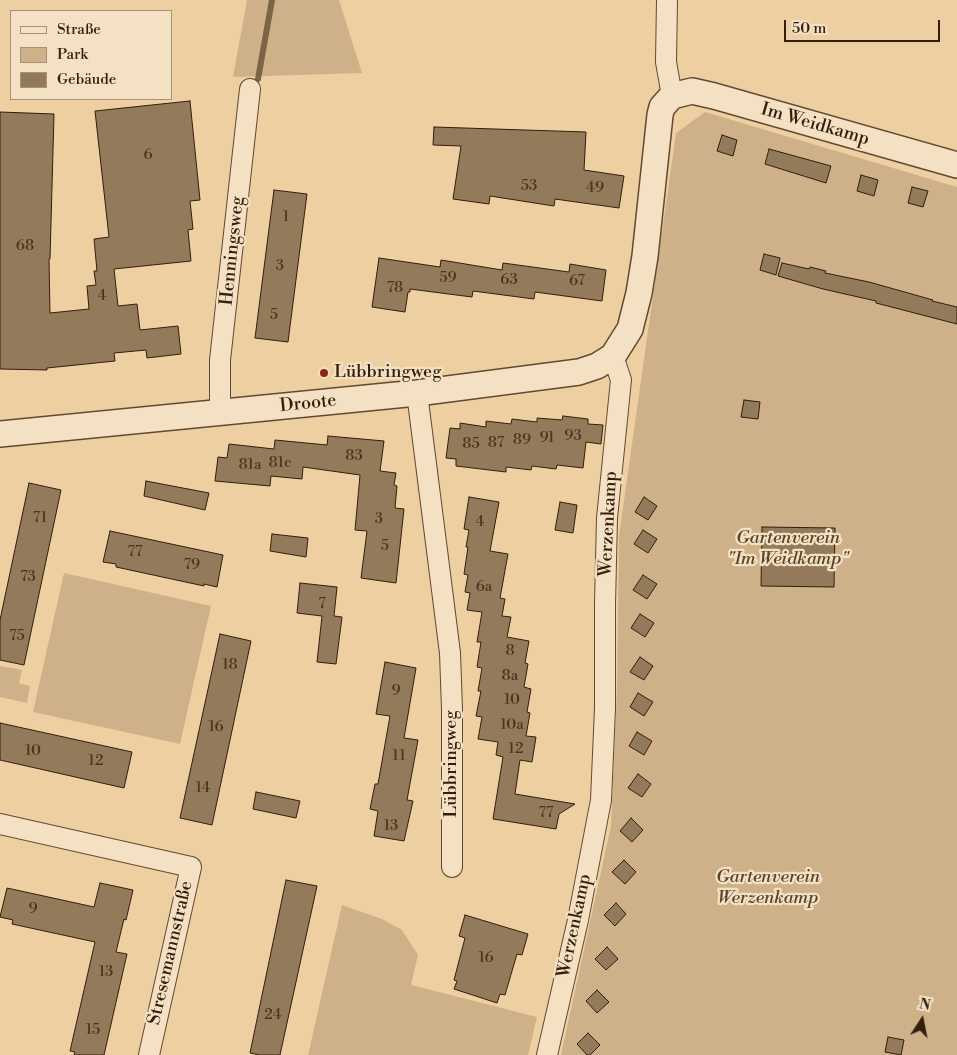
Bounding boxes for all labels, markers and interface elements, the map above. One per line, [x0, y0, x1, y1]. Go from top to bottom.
legend [10, 10, 172, 100]
scale bar [787, 10, 943, 42]
text: 50 m [792, 19, 826, 38]
text: Straße [57, 20, 101, 39]
text: Park [57, 45, 88, 64]
text: Gebäude [57, 70, 116, 89]
street label: Im Weidkamp [758, 99, 872, 151]
house number: 6 [143, 146, 153, 164]
house number: 53 [521, 177, 537, 195]
house number: 49 [586, 179, 604, 197]
street label: Henningsweg [217, 195, 249, 307]
house number: 1 [283, 208, 289, 226]
house number: 68 [16, 237, 34, 255]
house number: 3 [276, 257, 284, 275]
house number: 59 [439, 269, 457, 287]
house number: 63 [500, 271, 518, 289]
house number: 67 [569, 272, 585, 290]
house number: 78 [387, 279, 403, 297]
house number: 4 [98, 287, 106, 305]
house number: 5 [270, 306, 278, 324]
place label: Lübbringweg [334, 362, 442, 384]
marker: Lübbringweg [318, 367, 330, 379]
street label: Droote [279, 390, 337, 418]
house number: 93 [564, 427, 582, 445]
house number: 91 [539, 429, 555, 447]
house number: 89 [513, 431, 531, 449]
house number: 87 [488, 434, 504, 452]
house number: 85 [462, 435, 480, 453]
house number: 83 [345, 447, 363, 465]
house number: 81c [269, 454, 291, 472]
house number: 81a [239, 456, 261, 474]
street label: Werzenkamp [595, 471, 623, 577]
house number: 71 [33, 509, 47, 527]
house number: 3 [375, 510, 383, 528]
house number: 4 [476, 513, 484, 531]
park label: Gartenverein "Im Weidkamp" [727, 528, 849, 570]
house number: 5 [381, 537, 389, 555]
house number: 77 [127, 543, 143, 561]
house number: 79 [184, 556, 200, 574]
house number: 73 [20, 568, 36, 586]
house number: 6a [476, 578, 492, 596]
house number: 7 [318, 595, 326, 613]
house number: 75 [9, 627, 25, 645]
house number: 8 [505, 642, 515, 660]
house number: 18 [222, 656, 238, 674]
house number: 8a [502, 667, 518, 685]
house number: 9 [391, 682, 401, 700]
house number: 10 [504, 691, 520, 709]
street label: Lübbringweg [441, 710, 463, 818]
house number: 10a [500, 716, 524, 734]
house number: 16 [208, 718, 224, 736]
house number: 12 [508, 740, 524, 758]
house number: 10 [25, 742, 41, 760]
house number: 11 [392, 747, 406, 765]
house number: 12 [88, 752, 104, 770]
house number: 14 [196, 779, 210, 797]
house number: 77 [538, 804, 554, 822]
house number: 13 [384, 817, 398, 835]
park label: Gartenverein Werzenkamp [716, 867, 820, 910]
street label: Werzenkamp [553, 872, 597, 980]
street label: Stresemannstraße [144, 879, 198, 1027]
house number: 9 [28, 900, 38, 918]
house number: 16 [478, 949, 494, 967]
house number: 13 [99, 963, 113, 981]
north arrow [897, 995, 947, 1045]
text: N [918, 995, 932, 1015]
house number: 24 [264, 1006, 282, 1024]
house number: 15 [86, 1021, 100, 1039]

